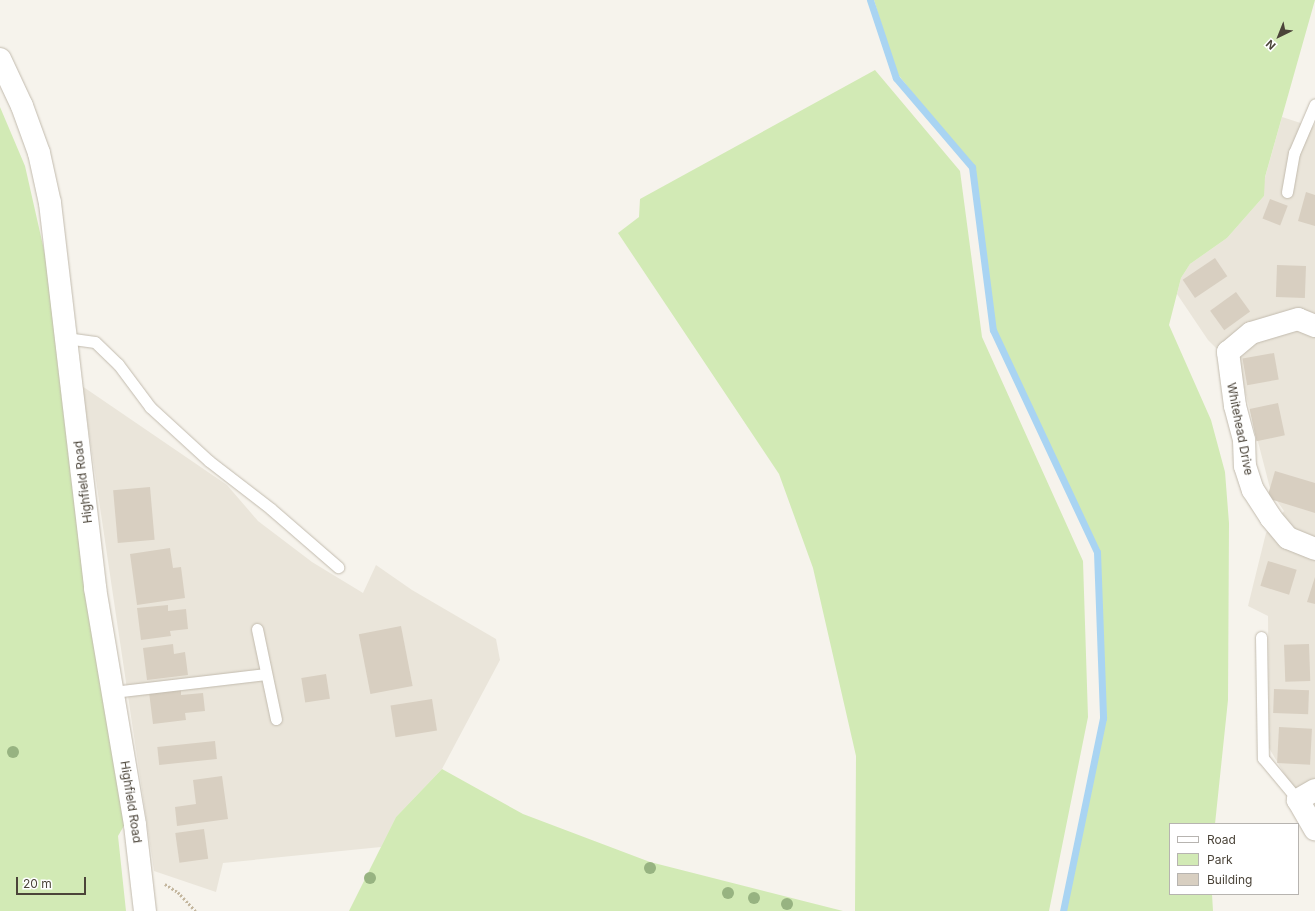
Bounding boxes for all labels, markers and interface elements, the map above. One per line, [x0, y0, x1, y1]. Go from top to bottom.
north arrow [1259, 16, 1299, 56]
text: N [1263, 37, 1279, 53]
street label: Whitehead Drive [1224, 381, 1256, 477]
street label: Highfield Road [71, 440, 95, 524]
street label: Highfield Road [117, 760, 145, 844]
legend [1169, 823, 1299, 895]
text: Road [1207, 832, 1236, 847]
text: Park [1207, 852, 1233, 867]
scale bar [18, 869, 88, 895]
text: Building [1207, 872, 1252, 887]
text: 20 m [23, 876, 52, 891]

